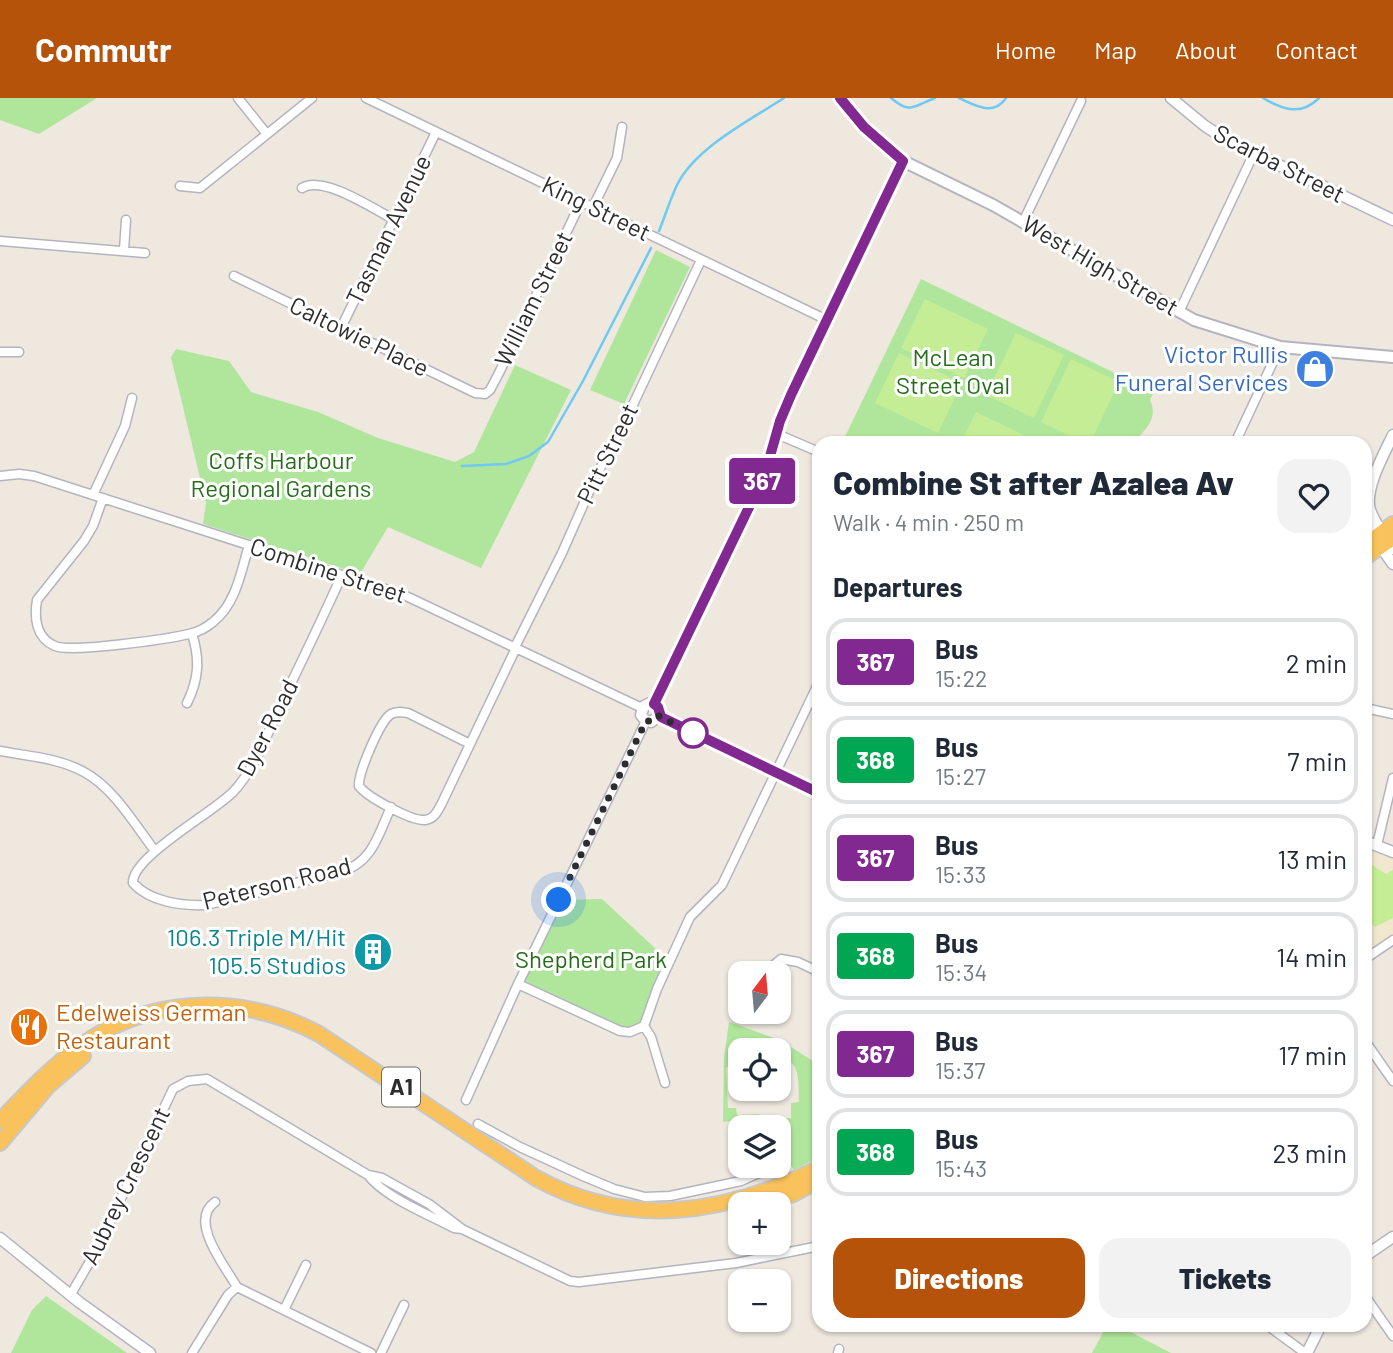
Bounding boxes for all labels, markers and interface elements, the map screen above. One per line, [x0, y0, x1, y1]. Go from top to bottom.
text: Commutr [35, 29, 172, 69]
text: Home [995, 35, 1056, 64]
text: Map [1094, 35, 1137, 64]
text: About [1175, 35, 1237, 64]
text: Contact [1275, 35, 1358, 64]
street label: Scarba Street [1209, 117, 1350, 208]
street label: Tasman Avenue [339, 150, 436, 309]
street label: King Street [538, 169, 656, 246]
street label: West High Street [1018, 208, 1184, 321]
street label: William Street [487, 226, 578, 371]
street label: Caltowie Place [285, 289, 434, 382]
place label: Victor Rullis Funeral Services [1115, 339, 1288, 396]
park label: McLean Street Oval [896, 342, 1010, 399]
shop icon: Victor Rullis Funeral Services [1294, 348, 1336, 390]
street label: Pitt Street [570, 398, 643, 508]
park label: Coffs Harbour Regional Gardens [191, 445, 371, 502]
line badge: 367 [722, 458, 802, 504]
button: heart [1277, 459, 1351, 533]
text: Combine St after Azalea Av [833, 462, 1234, 502]
text: 367 [743, 466, 781, 495]
text: Walk · 4 min · 250 m [833, 508, 1024, 536]
street label: Combine Street [247, 531, 410, 608]
text: Departures [833, 571, 963, 602]
text: Bus [935, 633, 978, 664]
text: 367 [857, 647, 894, 676]
text: 2 min [1286, 647, 1347, 678]
text: 15:22 [935, 664, 987, 692]
street label: Dyer Road [230, 674, 303, 781]
unlabelled marker [678, 718, 708, 748]
text: Bus [935, 731, 978, 762]
text: 368 [856, 745, 895, 774]
text: 7 min [1287, 745, 1347, 776]
text: 15:27 [935, 762, 986, 790]
text: Bus [935, 829, 978, 860]
text: 367 [857, 843, 894, 872]
text: 13 min [1277, 843, 1347, 874]
street label: Peterson Road [200, 850, 354, 915]
text: 15:33 [935, 860, 986, 888]
your location [541, 882, 576, 917]
place label: 106.3 Triple M/Hit 105.5 Studios [167, 922, 346, 979]
text: Bus [935, 927, 978, 958]
building icon: 106.3 Triple M/Hit 105.5 Studios [352, 931, 394, 973]
text: 368 [856, 941, 895, 970]
text: 14 min [1276, 941, 1347, 972]
park label: Shepherd Park [515, 944, 667, 973]
text: 15:34 [935, 958, 987, 986]
north arrow [728, 961, 791, 1024]
map controls [728, 961, 791, 1332]
place label: Edelweiss German Restaurant [56, 997, 247, 1054]
restaurant icon: Edelweiss German Restaurant [8, 1006, 50, 1048]
text: Bus [935, 1025, 978, 1056]
button: locate [728, 1038, 791, 1101]
text: 367 [857, 1039, 894, 1068]
text: 17 min [1278, 1039, 1347, 1070]
text: 15:37 [935, 1056, 985, 1084]
road number: A1 [382, 1068, 420, 1106]
street label: Aubrey Crescent [74, 1102, 175, 1269]
button: layers [728, 1115, 791, 1178]
text: Bus [935, 1123, 978, 1154]
text: 368 [856, 1137, 895, 1166]
text: 23 min [1272, 1137, 1347, 1168]
text: 15:43 [935, 1154, 987, 1182]
button: + [728, 1192, 791, 1255]
button: Directions [833, 1238, 1085, 1318]
button: Tickets [1099, 1238, 1351, 1318]
button: − [728, 1269, 791, 1332]

